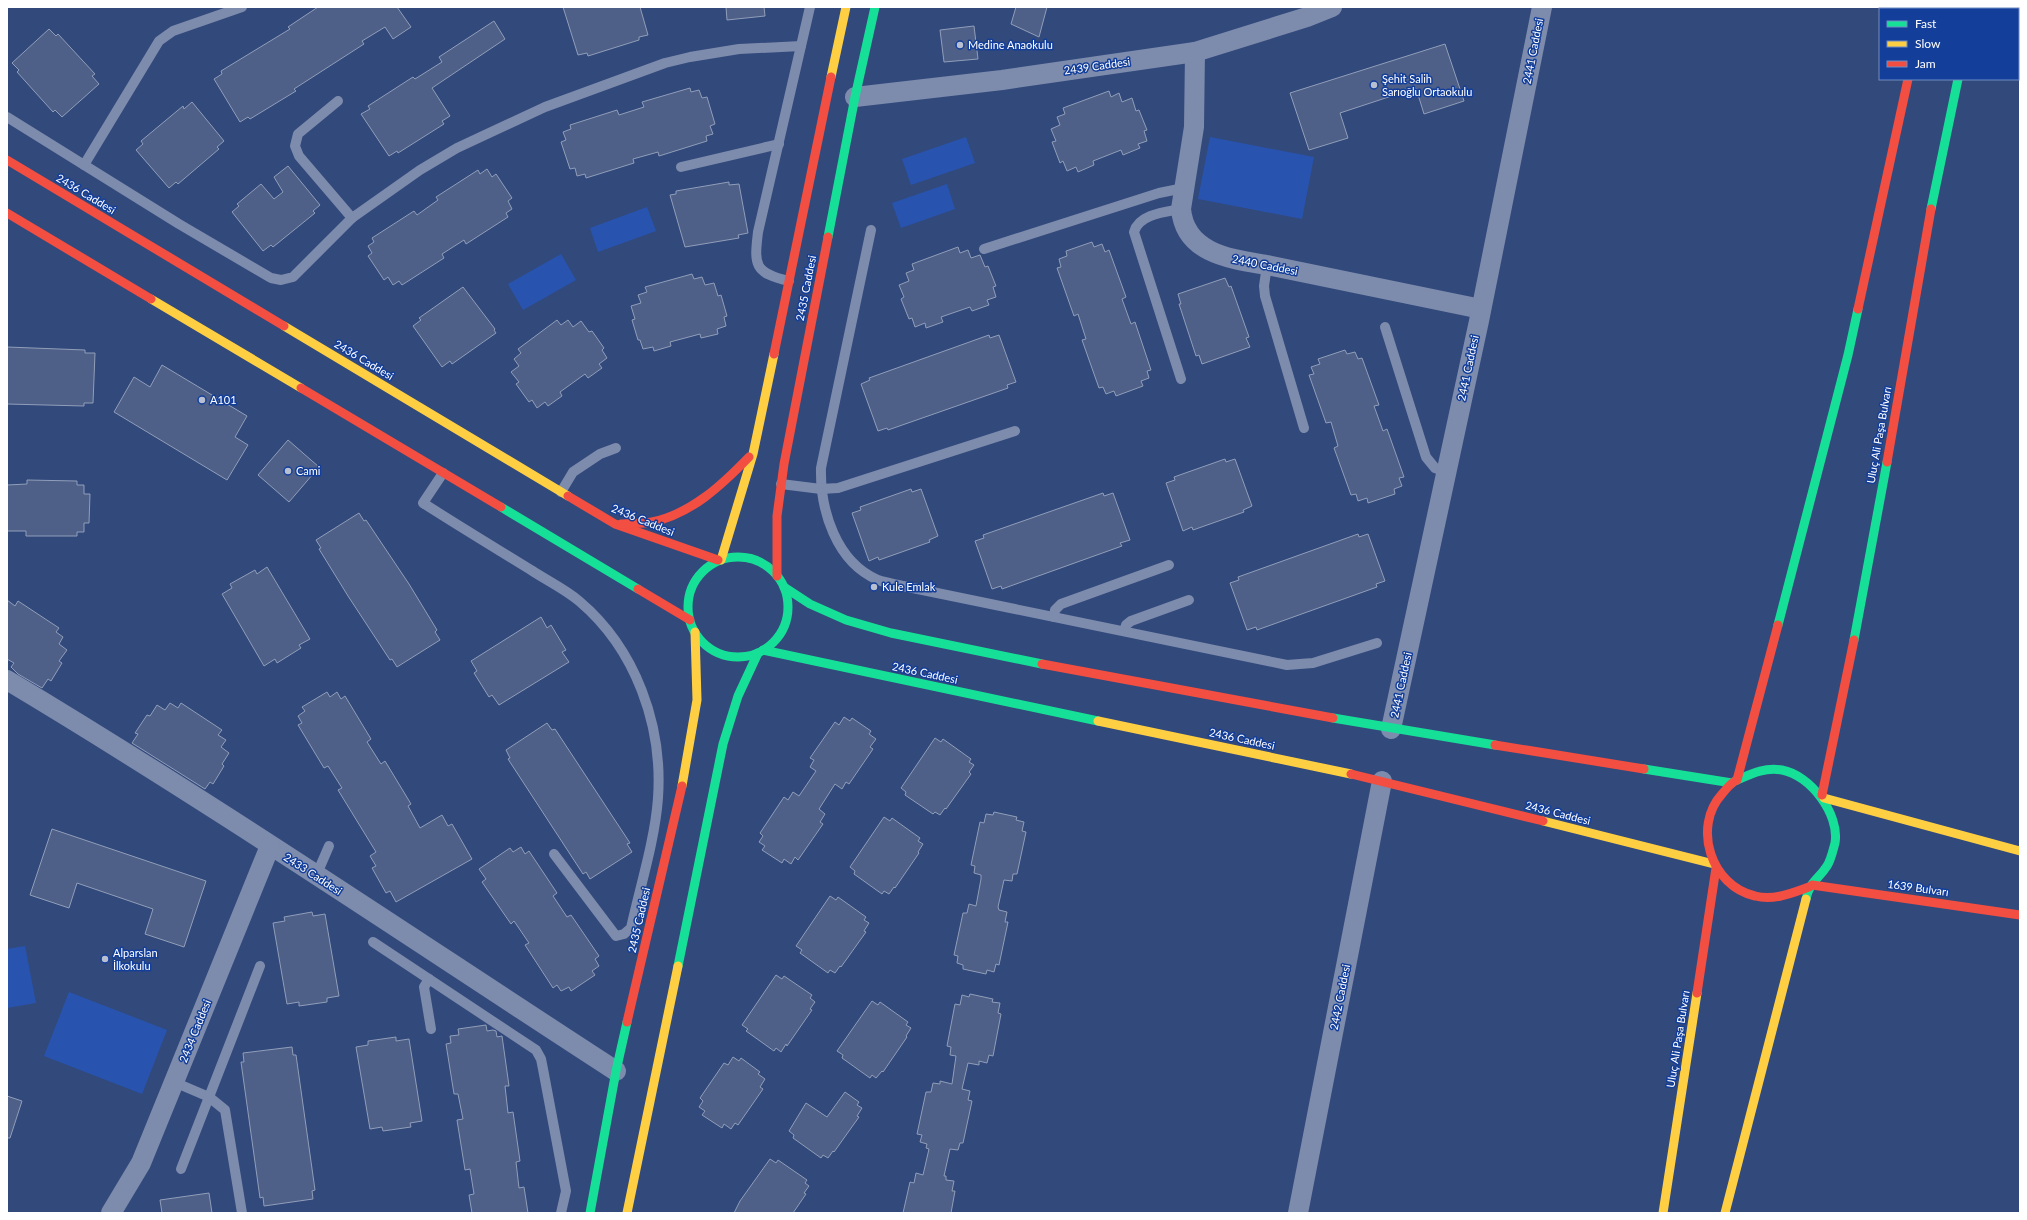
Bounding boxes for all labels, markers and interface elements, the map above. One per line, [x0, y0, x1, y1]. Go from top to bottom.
legend [1879, 8, 2019, 80]
text: Fast [1915, 16, 1937, 31]
street label: 2441 Caddesi [1520, 17, 1545, 85]
text: Slow [1915, 36, 1941, 51]
place label: Medine Anaokulu [968, 38, 1053, 51]
marker: Medine Anaokulu [955, 40, 965, 50]
street label: 2439 Caddesi [1063, 54, 1131, 77]
text: Jam [1915, 56, 1936, 71]
place label: Şehit Salih Sarıoğlu Ortaokulu [1382, 72, 1472, 98]
marker: Şehit Salih Sarıoğlu Ortaokulu [1369, 80, 1379, 90]
street label: 2436 Caddesi [54, 171, 118, 216]
street label: 2440 Caddesi [1231, 252, 1299, 277]
street label: 2435 Caddesi [793, 254, 818, 322]
street label: 2441 Caddesi [1454, 334, 1481, 402]
street label: 2436 Caddesi [332, 337, 396, 382]
street label: Uluç Ali Paşa Bulvarı [1864, 385, 1893, 484]
place label: A101 [210, 393, 237, 406]
marker: A101 [197, 395, 207, 405]
place label: Cami [296, 464, 321, 477]
marker: Cami [283, 466, 293, 476]
street label: 2436 Caddesi [610, 501, 677, 538]
place label: Kule Emlak [882, 580, 936, 593]
marker: Kule Emlak [869, 582, 879, 592]
street label: 2441 Caddesi [1387, 651, 1414, 719]
street label: 2436 Caddesi [891, 659, 959, 686]
street label: 2436 Caddesi [1208, 725, 1276, 752]
street label: 2436 Caddesi [1524, 798, 1592, 827]
street label: 2433 Caddesi [282, 850, 345, 897]
street label: 1639 Bulvarı [1887, 877, 1950, 898]
street label: 2435 Caddesi [625, 886, 652, 954]
place label: Alparslan İlkokulu [113, 946, 158, 972]
marker: Alparslan İlkokulu [100, 954, 110, 964]
street label: 2442 Caddesi [1327, 963, 1352, 1031]
street label: Uluç Ali Paşa Bulvarı [1663, 989, 1692, 1088]
street label: 2434 Caddesi [176, 997, 213, 1064]

